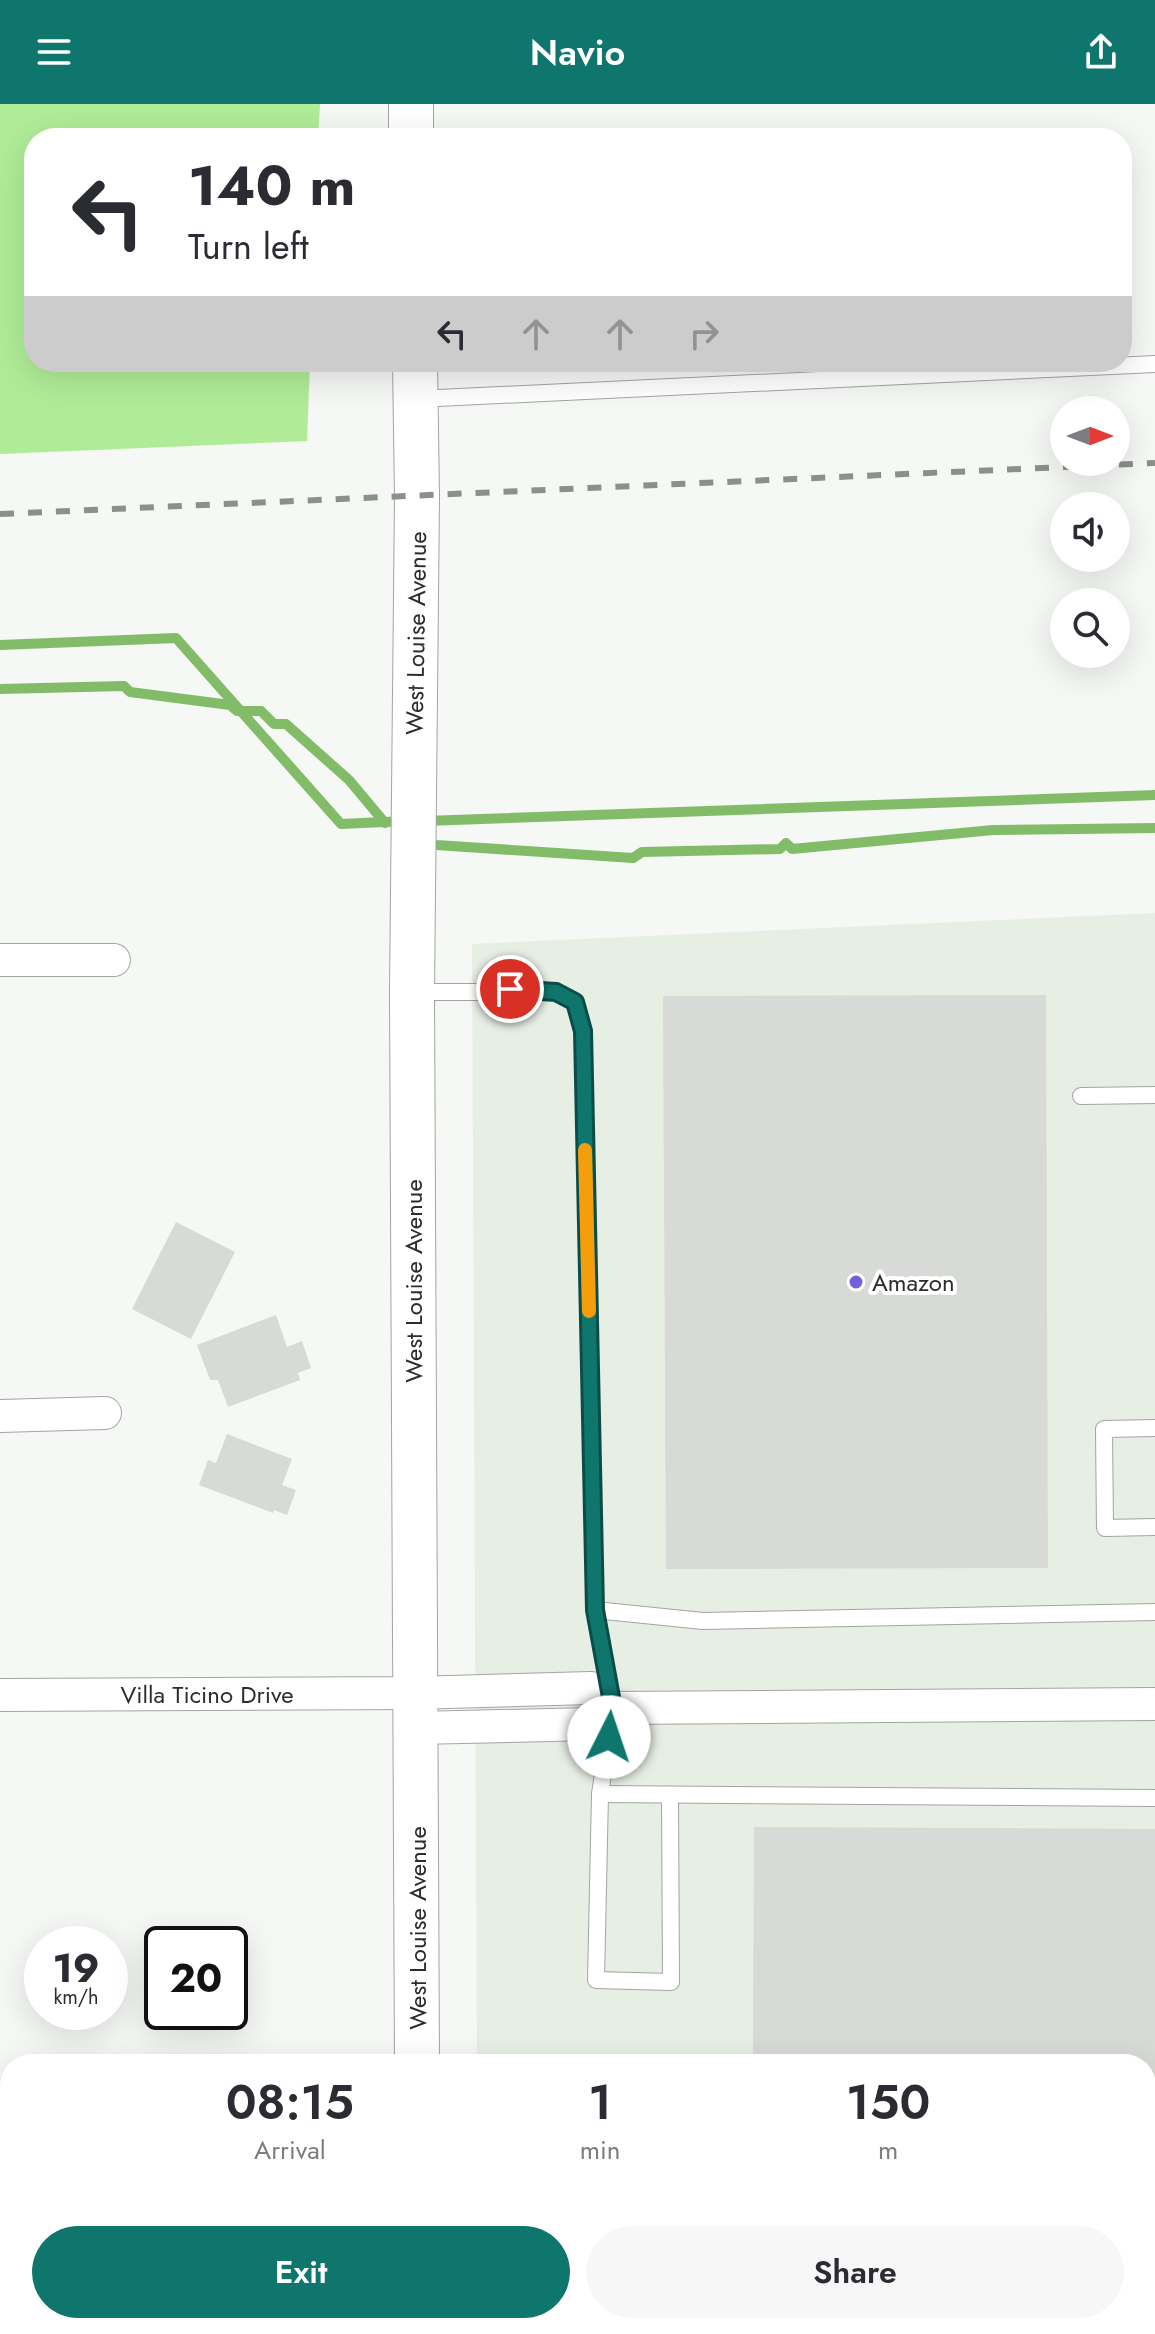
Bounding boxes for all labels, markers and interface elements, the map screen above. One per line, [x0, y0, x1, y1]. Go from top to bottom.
text: Navio [530, 26, 625, 78]
icon: menu [32, 30, 76, 74]
icon: share [1079, 30, 1123, 74]
text: 140 m [188, 145, 355, 226]
icon: left [56, 160, 160, 264]
text: Turn left [188, 220, 309, 272]
icon: left [430, 312, 474, 356]
icon: ahead [514, 312, 558, 356]
icon: ahead [598, 312, 642, 356]
icon: right [682, 312, 726, 356]
north arrow [1050, 396, 1130, 476]
map controls [1050, 396, 1130, 668]
button: sound [1050, 492, 1130, 572]
street label: West Louise Avenue [397, 531, 435, 735]
button: search [1050, 588, 1130, 668]
pin [476, 955, 544, 1023]
icon: arrive [488, 967, 532, 1011]
street label: West Louise Avenue [396, 1179, 431, 1383]
place label: Amazon [872, 1265, 955, 1300]
marker: Amazon [847, 1273, 865, 1291]
street label: Villa Ticino Drive [120, 1677, 294, 1712]
position arrow [567, 1695, 651, 1779]
street label: West Louise Avenue [400, 1826, 435, 2030]
speed limit sign: 20 [144, 1926, 248, 2030]
text: 19 [52, 1939, 100, 1997]
text: km/h [53, 1983, 99, 2012]
text: 08:15 [226, 2068, 354, 2137]
text: 1 [588, 2068, 612, 2137]
text: 150 [846, 2068, 930, 2137]
text: Arrival [254, 2131, 326, 2169]
text: min [580, 2131, 620, 2169]
text: m [878, 2131, 898, 2169]
button: Exit [32, 2226, 570, 2318]
button: Share [586, 2226, 1124, 2318]

